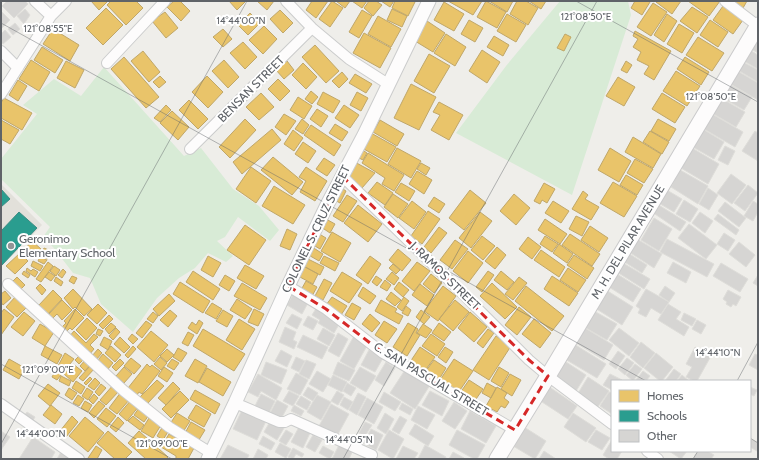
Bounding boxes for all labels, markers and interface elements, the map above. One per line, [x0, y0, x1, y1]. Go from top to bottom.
text: 121°08'50"E [561, 10, 612, 23]
text: 14°44'00"N [217, 14, 265, 27]
text: 121°08'55"E [23, 22, 73, 35]
street label: BENSAN STREET [214, 52, 288, 125]
text: 121°08'50"E [686, 90, 737, 103]
street label: COLONEL S. CRUZ STREET [278, 162, 353, 295]
street label: M. H. DEL PILAR AVENUE [588, 182, 668, 302]
place label: Geronimo Elementary School [19, 231, 115, 260]
street label: J. RAMOS STREET [406, 238, 484, 313]
marker: Geronimo Elementary School [6, 241, 16, 251]
street label: C. SAN PASCUAL STREET [371, 338, 492, 419]
text: 14°44'10"N [695, 346, 741, 359]
text: 121°09'00"E [22, 363, 74, 376]
legend [611, 380, 751, 452]
text: Homes [647, 388, 684, 403]
text: Schools [647, 408, 687, 423]
text: 14°44'00"N [17, 427, 65, 440]
text: Other [647, 428, 677, 443]
text: 14°44'05"N [325, 433, 373, 446]
text: 121°09'00"E [136, 437, 188, 450]

